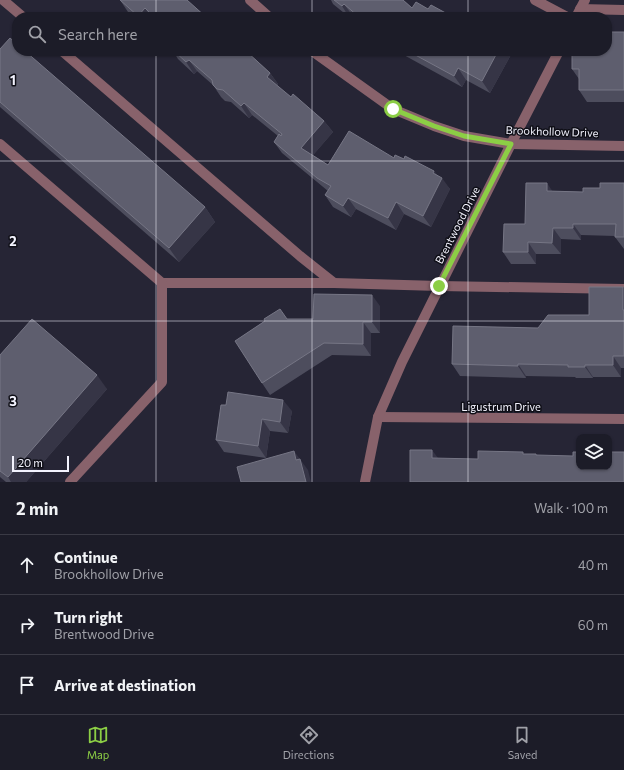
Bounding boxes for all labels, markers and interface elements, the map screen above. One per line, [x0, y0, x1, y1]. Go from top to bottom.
search box [12, 12, 612, 56]
icon: search [26, 23, 48, 45]
text: Search here [58, 25, 137, 43]
text: 1 [10, 72, 16, 88]
route start [384, 100, 402, 118]
street label: Brookhollow Drive [505, 123, 599, 139]
street label: Brentwood Drive [432, 184, 482, 266]
text: 2 [9, 233, 17, 249]
route end [430, 277, 448, 295]
text: 3 [9, 393, 17, 409]
street label: Ligustrum Drive [461, 400, 541, 413]
map controls [576, 434, 612, 470]
button: layers [576, 434, 612, 470]
scale bar [12, 454, 69, 473]
text: 20 m [18, 456, 43, 469]
text: 2 min [16, 498, 58, 519]
text: Walk · 100 m [534, 500, 608, 516]
text: Continue [54, 548, 118, 566]
icon: ahead [16, 554, 38, 576]
text: 40 m [578, 557, 608, 573]
text: Brookhollow Drive [54, 566, 164, 582]
text: Turn right [54, 608, 123, 626]
icon: right [16, 614, 38, 636]
text: 60 m [578, 617, 608, 633]
text: Brentwood Drive [54, 626, 154, 642]
icon: arrive [16, 674, 38, 696]
text: Arrive at destination [54, 676, 196, 694]
tab: Map [87, 724, 109, 761]
tab: Directions [283, 724, 334, 761]
tab: Saved [508, 724, 537, 761]

